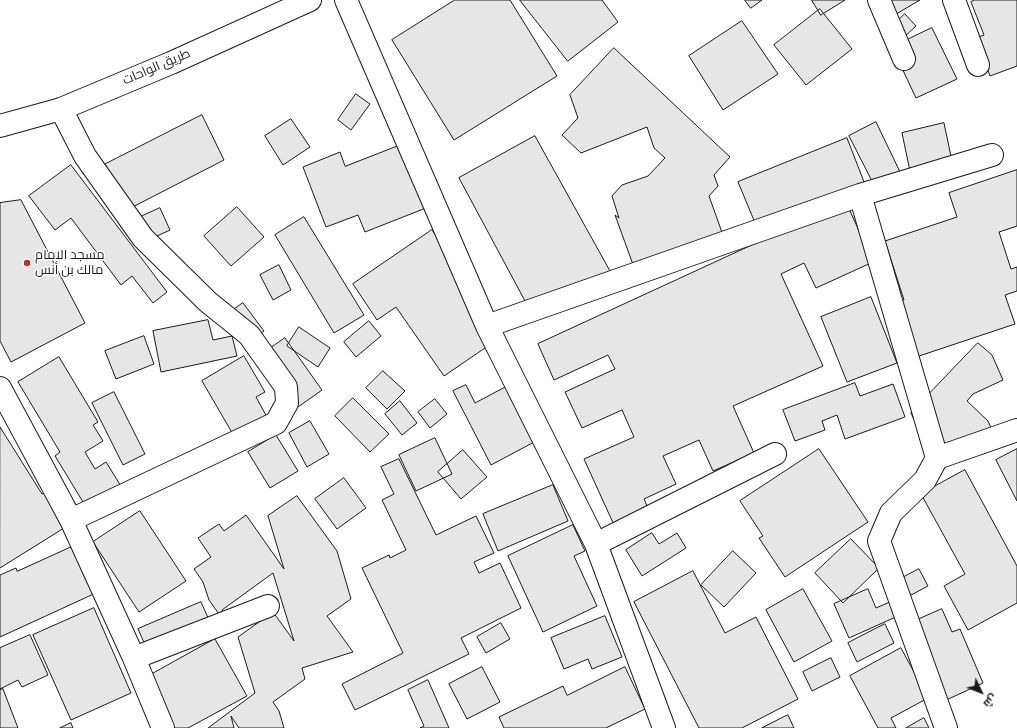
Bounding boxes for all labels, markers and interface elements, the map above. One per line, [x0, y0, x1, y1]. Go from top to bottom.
street label: طريق الواحات [121, 47, 193, 89]
place label: مسجد الإمام مالك بن أنس [35, 248, 105, 279]
marker: مسجد الإمام مالك بن أنس [22, 258, 32, 268]
north arrow [961, 672, 1001, 712]
text: ش [980, 690, 1000, 710]

